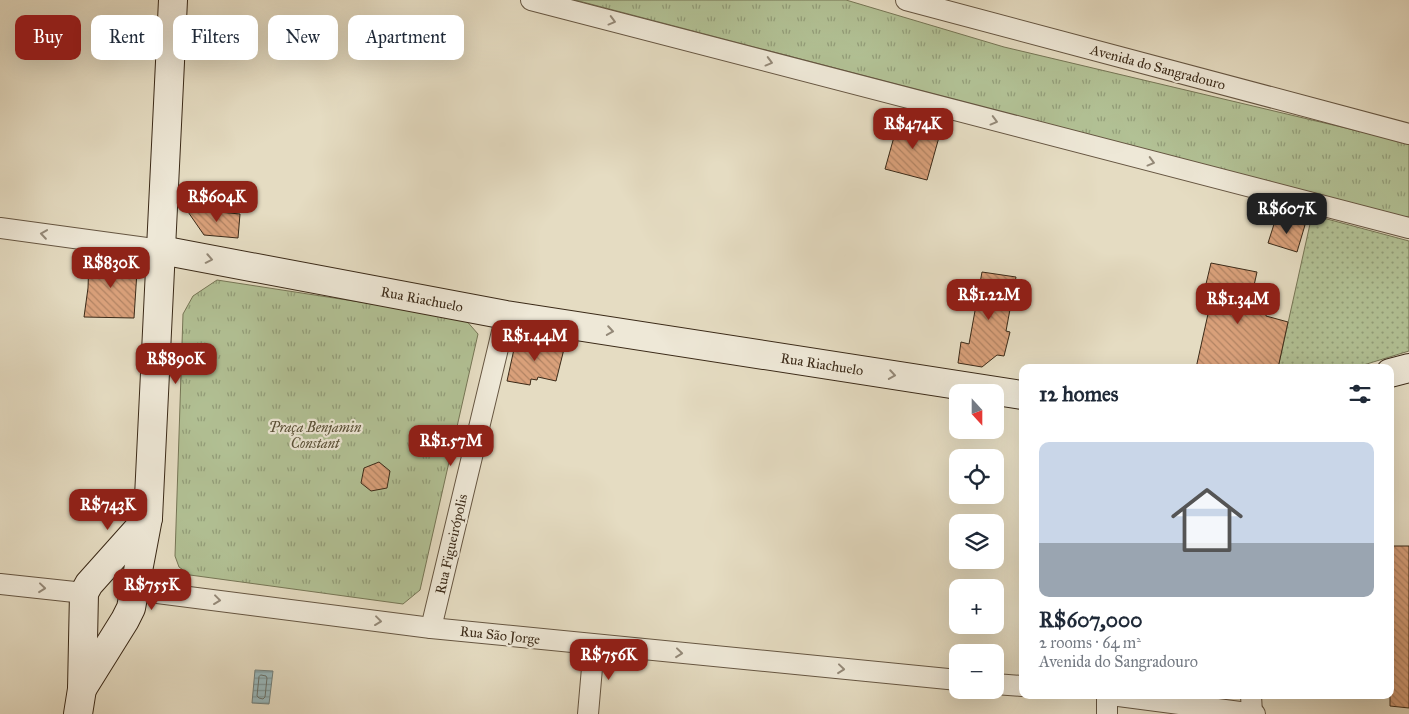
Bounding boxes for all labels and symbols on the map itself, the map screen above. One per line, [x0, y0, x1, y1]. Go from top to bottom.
one-way arrow [607, 15, 616, 26]
street label: Avenida do Sangradouro [1088, 41, 1227, 94]
one-way arrow [764, 56, 773, 67]
pin: R$474K [872, 108, 954, 150]
one-way arrow [989, 115, 997, 125]
one-way arrow [1147, 156, 1155, 166]
pin: R$604K [176, 180, 258, 223]
pin: R$607K [1246, 192, 1328, 235]
one-way arrow [39, 229, 47, 240]
pin: R$830K [70, 246, 152, 289]
one-way arrow [205, 253, 214, 263]
pin: R$1.22M [943, 278, 1035, 321]
pin: R$1.34M [1192, 282, 1284, 325]
street label: Rua Riachuelo [379, 283, 465, 316]
pin: R$1.44M [489, 320, 581, 362]
one-way arrow [607, 325, 615, 336]
pin: R$890K [135, 342, 217, 385]
street label: Rua Riachuelo [779, 350, 864, 379]
one-way arrow [887, 369, 896, 379]
north arrow [949, 384, 1004, 439]
park label: Praça Benjamin Constant [269, 419, 362, 452]
pin: R$1.57M [405, 424, 497, 467]
pin: R$743K [67, 488, 149, 531]
street label: Rua Figueirópolis [432, 492, 471, 596]
pin: R$755K [111, 568, 193, 611]
one-way arrow [38, 582, 46, 593]
one-way arrow [213, 595, 221, 605]
one-way arrow [375, 615, 383, 626]
street label: Rua São Jorge [459, 623, 541, 649]
pin: R$756K [568, 638, 650, 681]
one-way arrow [675, 647, 683, 658]
one-way arrow [837, 663, 845, 674]

